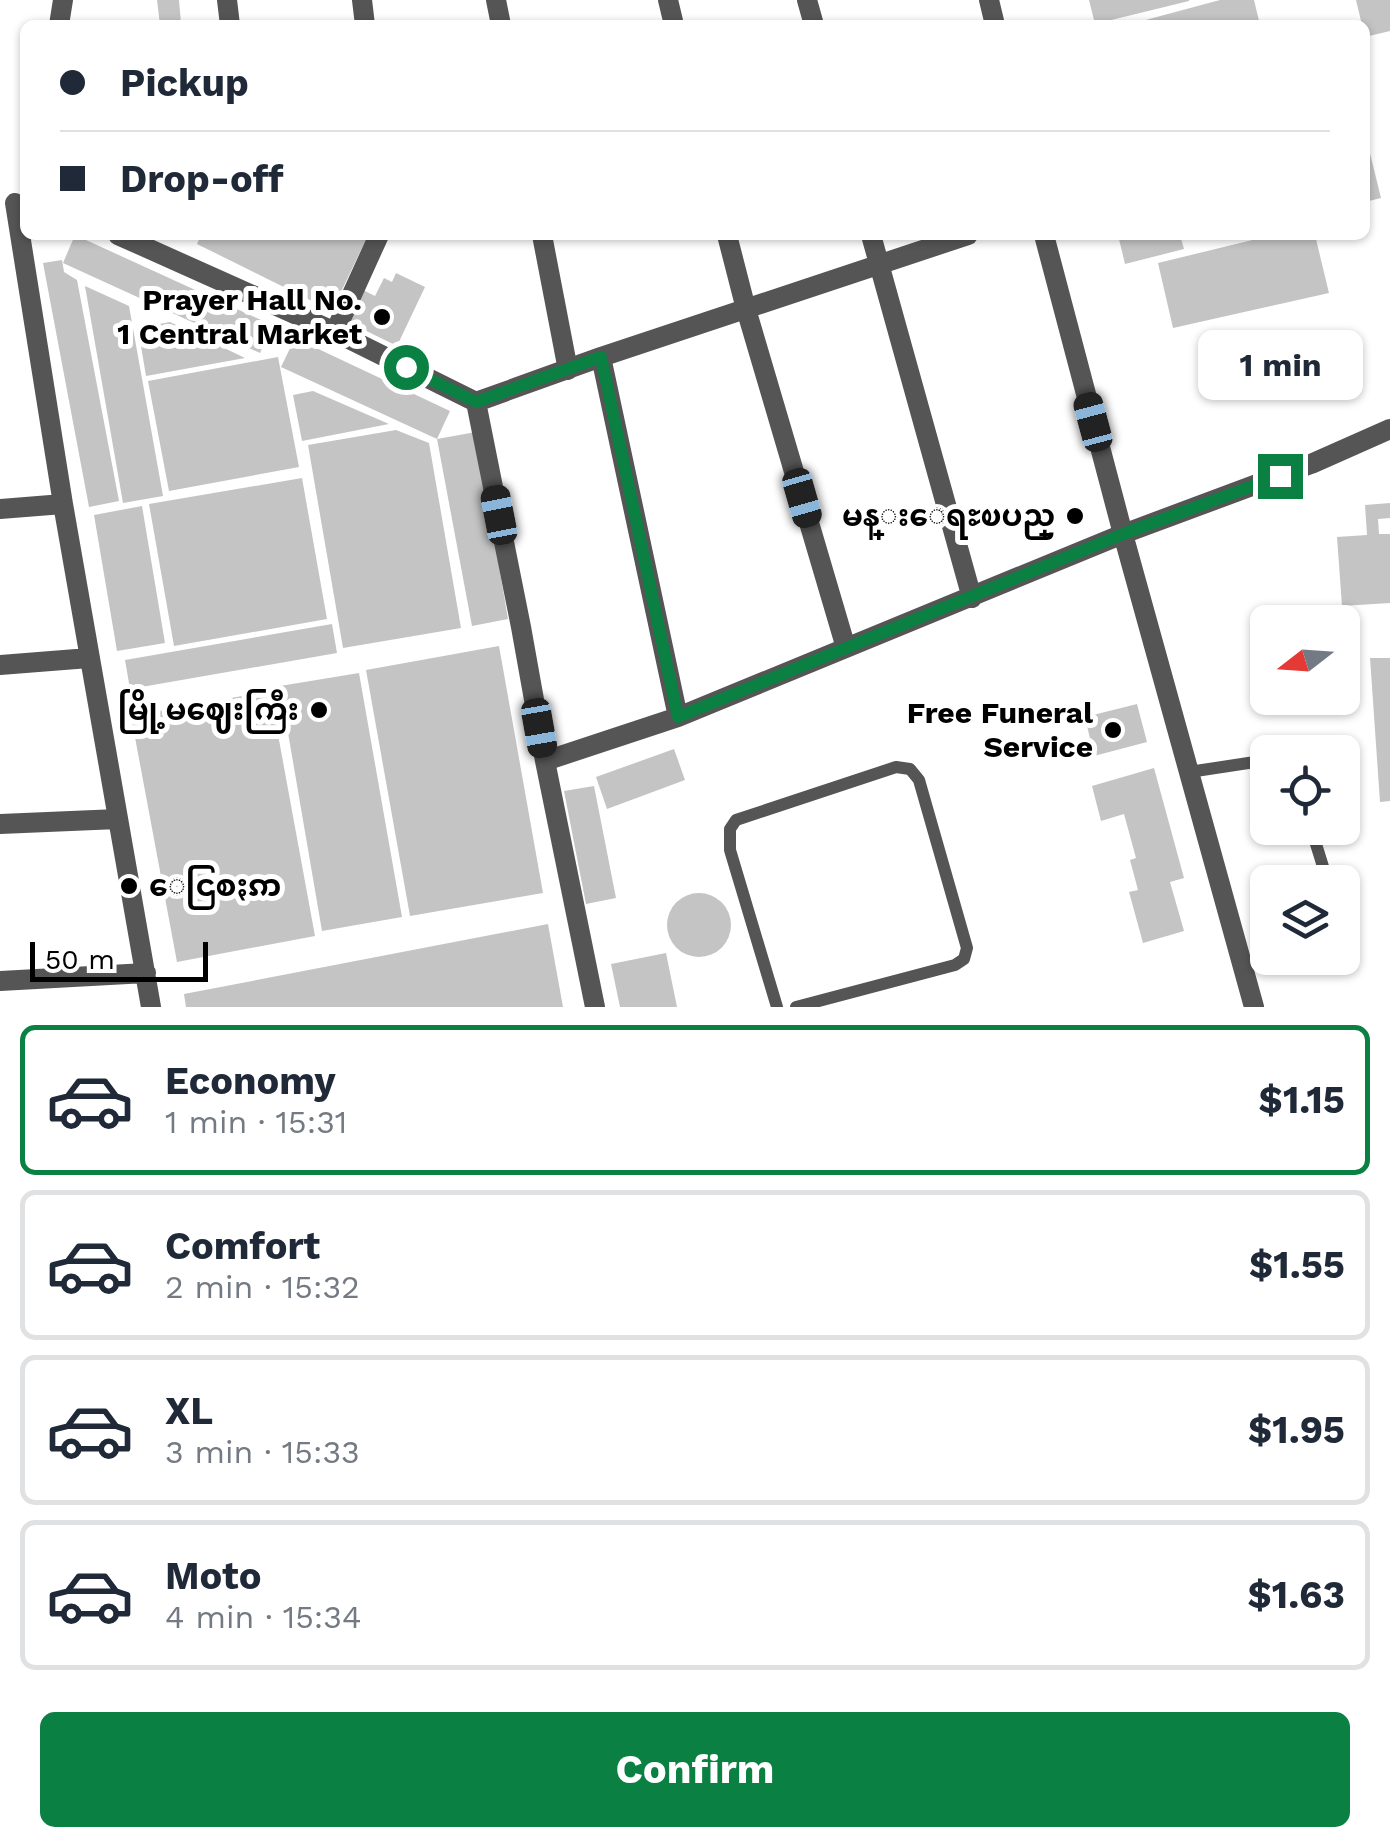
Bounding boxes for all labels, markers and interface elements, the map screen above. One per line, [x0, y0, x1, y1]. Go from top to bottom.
text: Pickup [120, 61, 249, 105]
text: Drop-off [120, 157, 284, 201]
place label: Prayer Hall No. 1 Central Market [117, 282, 362, 351]
marker: Prayer Hall No. 1 Central Market [371, 306, 393, 328]
callout: 1 min [1198, 331, 1362, 401]
route start [384, 345, 429, 390]
text: 1 min [1239, 346, 1322, 384]
car [1071, 389, 1115, 455]
route end [1258, 454, 1303, 499]
car [779, 465, 825, 531]
car [479, 483, 519, 547]
place label: မန္းေရႊၿပည္ [842, 498, 1055, 540]
marker: မန္းေရႊၿပည္ [1064, 505, 1086, 527]
north arrow [1250, 605, 1360, 715]
map controls [1250, 605, 1360, 975]
place label: မြို့မဈေးကြီး [118, 689, 299, 734]
place label: Free Funeral Service [907, 695, 1093, 764]
car [519, 696, 559, 760]
marker: မြို့မဈေးကြီး [308, 699, 330, 721]
marker: Free Funeral Service [1102, 719, 1124, 741]
button: locate [1250, 735, 1360, 845]
place label: ေငြစႏၵာ [149, 865, 281, 910]
button: layers [1250, 865, 1360, 975]
marker: ေငြစႏၵာ [118, 875, 140, 897]
scale bar [30, 937, 208, 981]
text: 50 m [45, 943, 115, 976]
icon: car [45, 1055, 135, 1145]
text: Economy [165, 1059, 336, 1103]
text: $1.15 [1259, 1078, 1345, 1122]
text: 1 min · 15:31 [165, 1103, 347, 1141]
icon: car [45, 1220, 135, 1310]
text: Comfort [165, 1224, 320, 1268]
text: $1.55 [1249, 1243, 1345, 1287]
text: 2 min · 15:32 [165, 1268, 360, 1306]
icon: car [45, 1385, 135, 1475]
text: XL [165, 1389, 213, 1433]
text: $1.95 [1248, 1408, 1345, 1452]
text: 3 min · 15:33 [165, 1433, 360, 1471]
icon: car [45, 1550, 135, 1640]
text: Moto [165, 1554, 261, 1598]
text: $1.63 [1248, 1573, 1345, 1617]
text: 4 min · 15:34 [165, 1598, 361, 1636]
button: Confirm [40, 1712, 1350, 1827]

